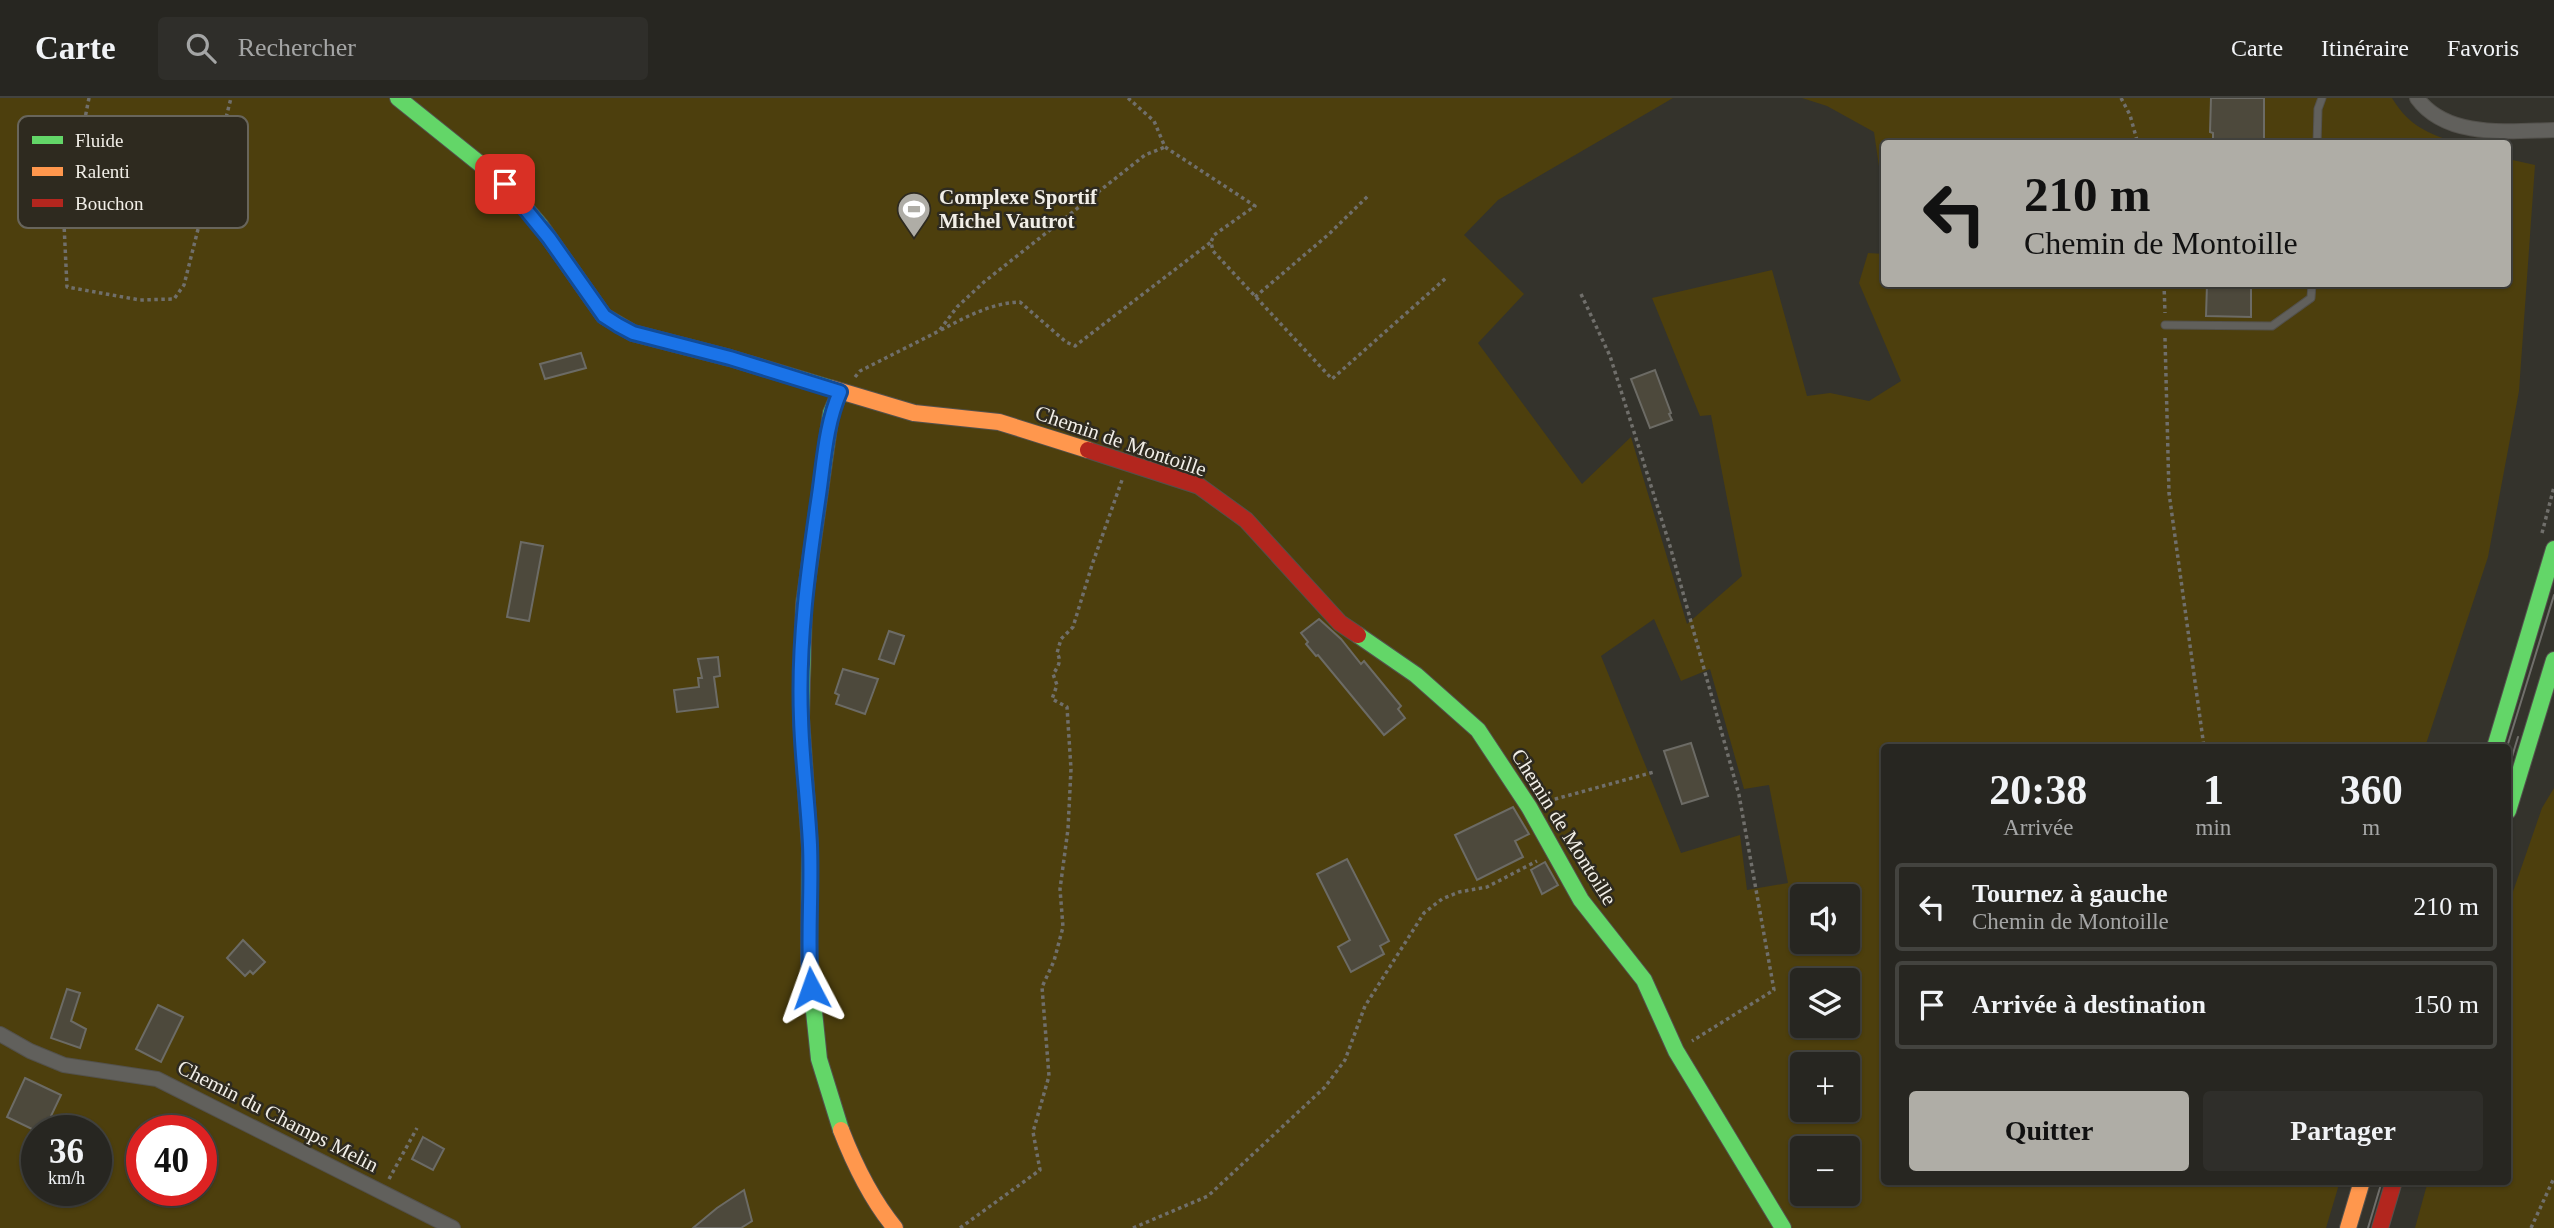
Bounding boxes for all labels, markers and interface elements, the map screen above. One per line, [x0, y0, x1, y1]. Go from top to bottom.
search box [158, 17, 648, 80]
icon: search [182, 29, 220, 67]
text: Carte [35, 30, 116, 66]
text: Rechercher [238, 33, 356, 62]
text: Carte [2231, 35, 2283, 61]
text: Itinéraire [2321, 35, 2409, 61]
text: Favoris [2447, 35, 2519, 61]
legend [18, 116, 248, 228]
text: Fluide [75, 130, 124, 151]
pin [475, 154, 535, 214]
text: Ralenti [75, 161, 130, 182]
icon: arrive [486, 165, 524, 203]
text: 210 m [2024, 167, 2151, 222]
icon: left [1909, 168, 2000, 259]
place label: Complexe Sportif Michel Vautrot [939, 185, 1098, 233]
sports icon: Complexe Sportif Michel Vautrot [895, 190, 933, 239]
text: Bouchon [75, 193, 144, 214]
text: Chemin de Montoille [2024, 225, 2298, 261]
street label: Chemin de Montoille [1032, 400, 1210, 482]
street label: Chemin de Montoille [1506, 744, 1622, 910]
text: 20:38 [1989, 767, 2087, 813]
text: 1 [2203, 767, 2224, 813]
text: 360 [2340, 767, 2403, 813]
text: Arrivée [2003, 815, 2073, 840]
text: min [2196, 815, 2231, 840]
text: m [2362, 815, 2380, 840]
text: Tournez à gauche [1972, 879, 2168, 908]
map controls [1790, 884, 1860, 1206]
button: sound [1790, 884, 1860, 954]
icon: left [1913, 888, 1951, 926]
text: 210 m [2413, 892, 2479, 921]
text: Chemin de Montoille [1972, 909, 2169, 934]
position arrow [774, 951, 848, 1025]
button: layers [1790, 968, 1860, 1038]
icon: arrive [1913, 986, 1951, 1024]
text: Arrivée à destination [1972, 990, 2206, 1019]
text: 150 m [2413, 990, 2479, 1019]
button: + [1790, 1052, 1860, 1122]
street label: Chemin du Champs Melin [174, 1055, 383, 1177]
button: Quitter [1909, 1091, 2189, 1171]
button: Partager [2203, 1091, 2483, 1171]
speed limit sign: 40 [126, 1115, 217, 1206]
text: 36 [49, 1132, 84, 1171]
button: − [1790, 1136, 1860, 1206]
text: km/h [48, 1168, 85, 1188]

